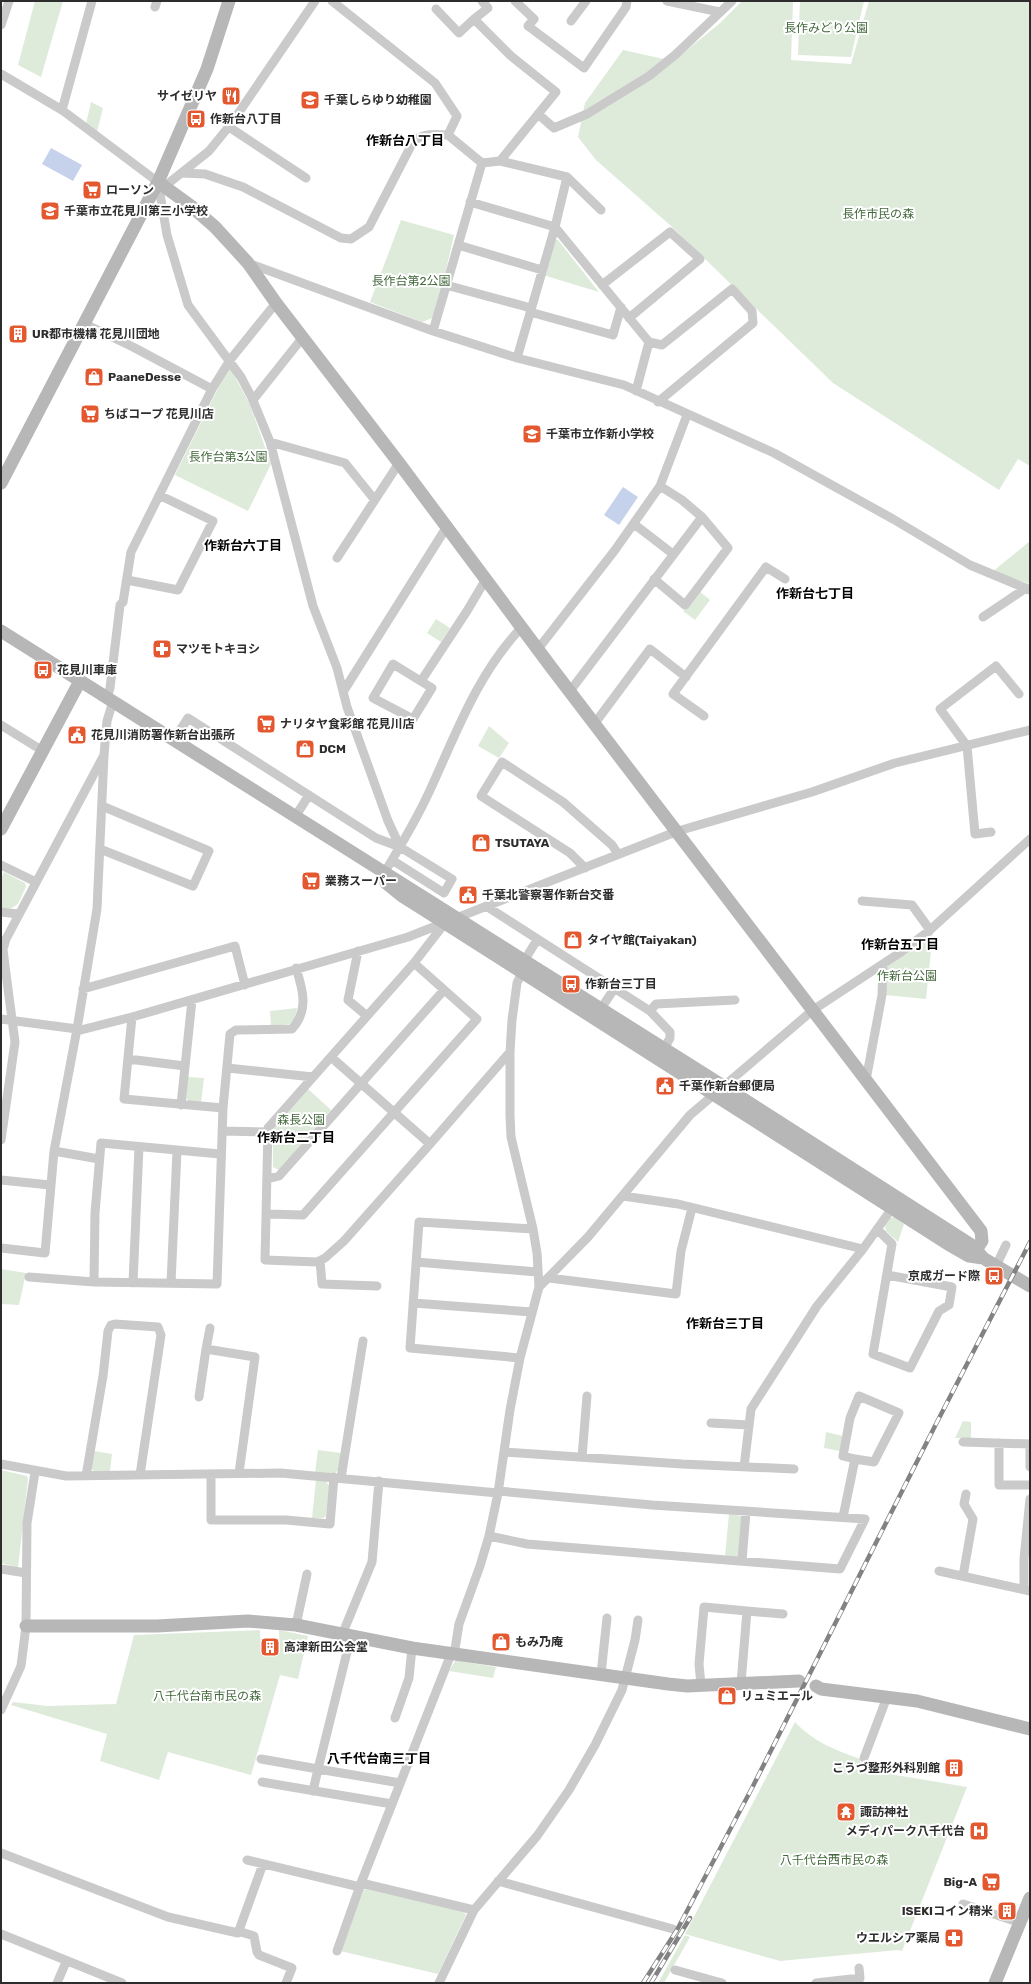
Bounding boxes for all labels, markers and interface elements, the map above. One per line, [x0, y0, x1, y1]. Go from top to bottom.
park label: 長作みどり公園 [784, 21, 868, 35]
restaurant icon: サイゼリヤ [220, 85, 242, 107]
place label: サイゼリヤ [157, 89, 217, 103]
school or university icon: 千葉しらゆり幼稚園 [299, 89, 321, 111]
place label: 千葉しらゆり幼稚園 [324, 93, 432, 107]
bus stop icon: 作新台八丁目 [185, 108, 207, 130]
place label: 作新台八丁目 [210, 112, 282, 126]
district label: 作新台八丁目 [366, 133, 444, 148]
supermarket icon: ローソン [81, 179, 103, 201]
place label: ローソン [106, 183, 154, 197]
school or university icon: 千葉市立花見川第三小学校 [39, 200, 61, 222]
place label: 千葉市立花見川第三小学校 [64, 204, 208, 218]
park label: 長作市民の森 [842, 207, 914, 221]
park label: 長作台第2公園 [371, 274, 451, 288]
building icon: UR都市機構 花見川団地 [7, 323, 29, 345]
place label: UR都市機構 花見川団地 [32, 327, 160, 341]
shop icon: PaaneDesse [83, 366, 105, 388]
place label: PaaneDesse [108, 370, 181, 384]
supermarket icon: ちばコープ 花見川店 [79, 403, 101, 425]
place label: ちばコープ 花見川店 [104, 407, 214, 421]
school or university icon: 千葉市立作新小学校 [521, 423, 543, 445]
place label: 千葉市立作新小学校 [546, 427, 654, 441]
park label: 長作台第3公園 [188, 450, 268, 464]
district label: 作新台六丁目 [204, 538, 282, 553]
district label: 作新台七丁目 [776, 586, 854, 601]
pharmacy icon: マツモトキヨシ [151, 638, 173, 660]
place label: マツモトキヨシ [176, 642, 260, 656]
bus stop icon: 花見川車庫 [32, 659, 54, 681]
place label: 花見川車庫 [57, 663, 117, 677]
supermarket icon: ナリタヤ食彩館 花見川店 [255, 713, 277, 735]
place label: ナリタヤ食彩館 花見川店 [280, 717, 415, 731]
public building icon: 花見川消防署作新台出張所 [66, 724, 88, 746]
place label: 花見川消防署作新台出張所 [91, 728, 235, 742]
shop icon: DCM [294, 738, 316, 760]
place label: DCM [319, 742, 346, 756]
shop icon: TSUTAYA [470, 832, 492, 854]
place label: TSUTAYA [495, 836, 550, 850]
supermarket icon: 業務スーパー [300, 870, 322, 892]
place label: 業務スーパー [325, 874, 397, 888]
public building icon: 千葉北警察署作新台交番 [457, 884, 479, 906]
place label: 千葉北警察署作新台交番 [482, 888, 615, 902]
shop icon: タイヤ館(Taiyakan) [562, 929, 584, 951]
place label: タイヤ館(Taiyakan) [587, 933, 697, 947]
district label: 作新台五丁目 [861, 937, 939, 952]
park label: 作新台公園 [877, 969, 937, 983]
bus stop icon: 作新台三丁目 [560, 973, 582, 995]
place label: 作新台三丁目 [585, 977, 657, 991]
public building icon: 千葉作新台郵便局 [654, 1075, 676, 1097]
place label: 千葉作新台郵便局 [679, 1079, 775, 1093]
park label: 森長公園 [277, 1113, 325, 1127]
district label: 作新台二丁目 [257, 1130, 335, 1145]
bus stop icon: 京成ガード際 [983, 1265, 1005, 1287]
place label: 京成ガード際 [908, 1269, 981, 1283]
district label: 作新台三丁目 [686, 1316, 764, 1331]
shop icon: もみ乃庵 [490, 1631, 512, 1653]
place label: もみ乃庵 [515, 1635, 563, 1649]
building icon: 高津新田公会堂 [259, 1636, 281, 1658]
place label: 高津新田公会堂 [284, 1640, 368, 1654]
shop icon: リュミエール [716, 1685, 738, 1707]
park label: 八千代台南市民の森 [153, 1689, 261, 1703]
place label: リュミエール [741, 1689, 813, 1703]
district label: 八千代台南三丁目 [327, 1751, 431, 1766]
building icon: こうづ整形外科別館 [943, 1757, 965, 1779]
place label: こうづ整形外科別館 [832, 1761, 940, 1775]
temple icon: 諏訪神社 [835, 1801, 857, 1823]
place label: 諏訪神社 [860, 1805, 908, 1819]
hospital icon: メディパーク八千代台 [968, 1820, 990, 1842]
place label: メディパーク八千代台 [846, 1824, 965, 1838]
park label: 八千代台西市民の森 [780, 1853, 888, 1867]
supermarket icon: Big-A [980, 1871, 1002, 1893]
place label: Big-A [943, 1875, 977, 1889]
building icon: ISEKIコイン精米 [996, 1900, 1018, 1922]
place label: ISEKIコイン精米 [902, 1904, 993, 1918]
pharmacy icon: ウエルシア薬局 [943, 1927, 965, 1949]
place label: ウエルシア薬局 [856, 1931, 940, 1945]

